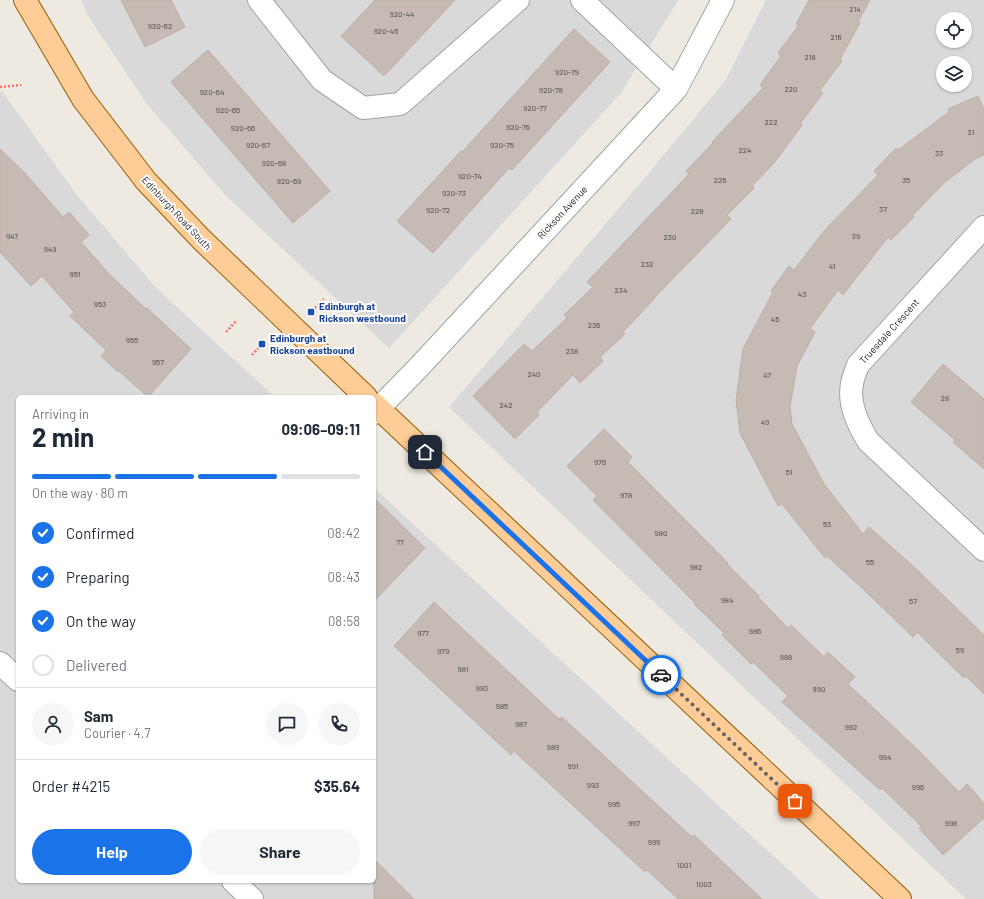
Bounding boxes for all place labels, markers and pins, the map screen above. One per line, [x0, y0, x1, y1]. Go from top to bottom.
place label: Edinburgh at Rickson westbound [319, 300, 406, 324]
marker: Edinburgh at Rickson westbound [306, 307, 316, 317]
place label: Edinburgh at Rickson eastbound [270, 332, 355, 356]
marker: Edinburgh at Rickson eastbound [257, 339, 267, 349]
pin [408, 435, 442, 469]
pin [778, 784, 812, 818]

